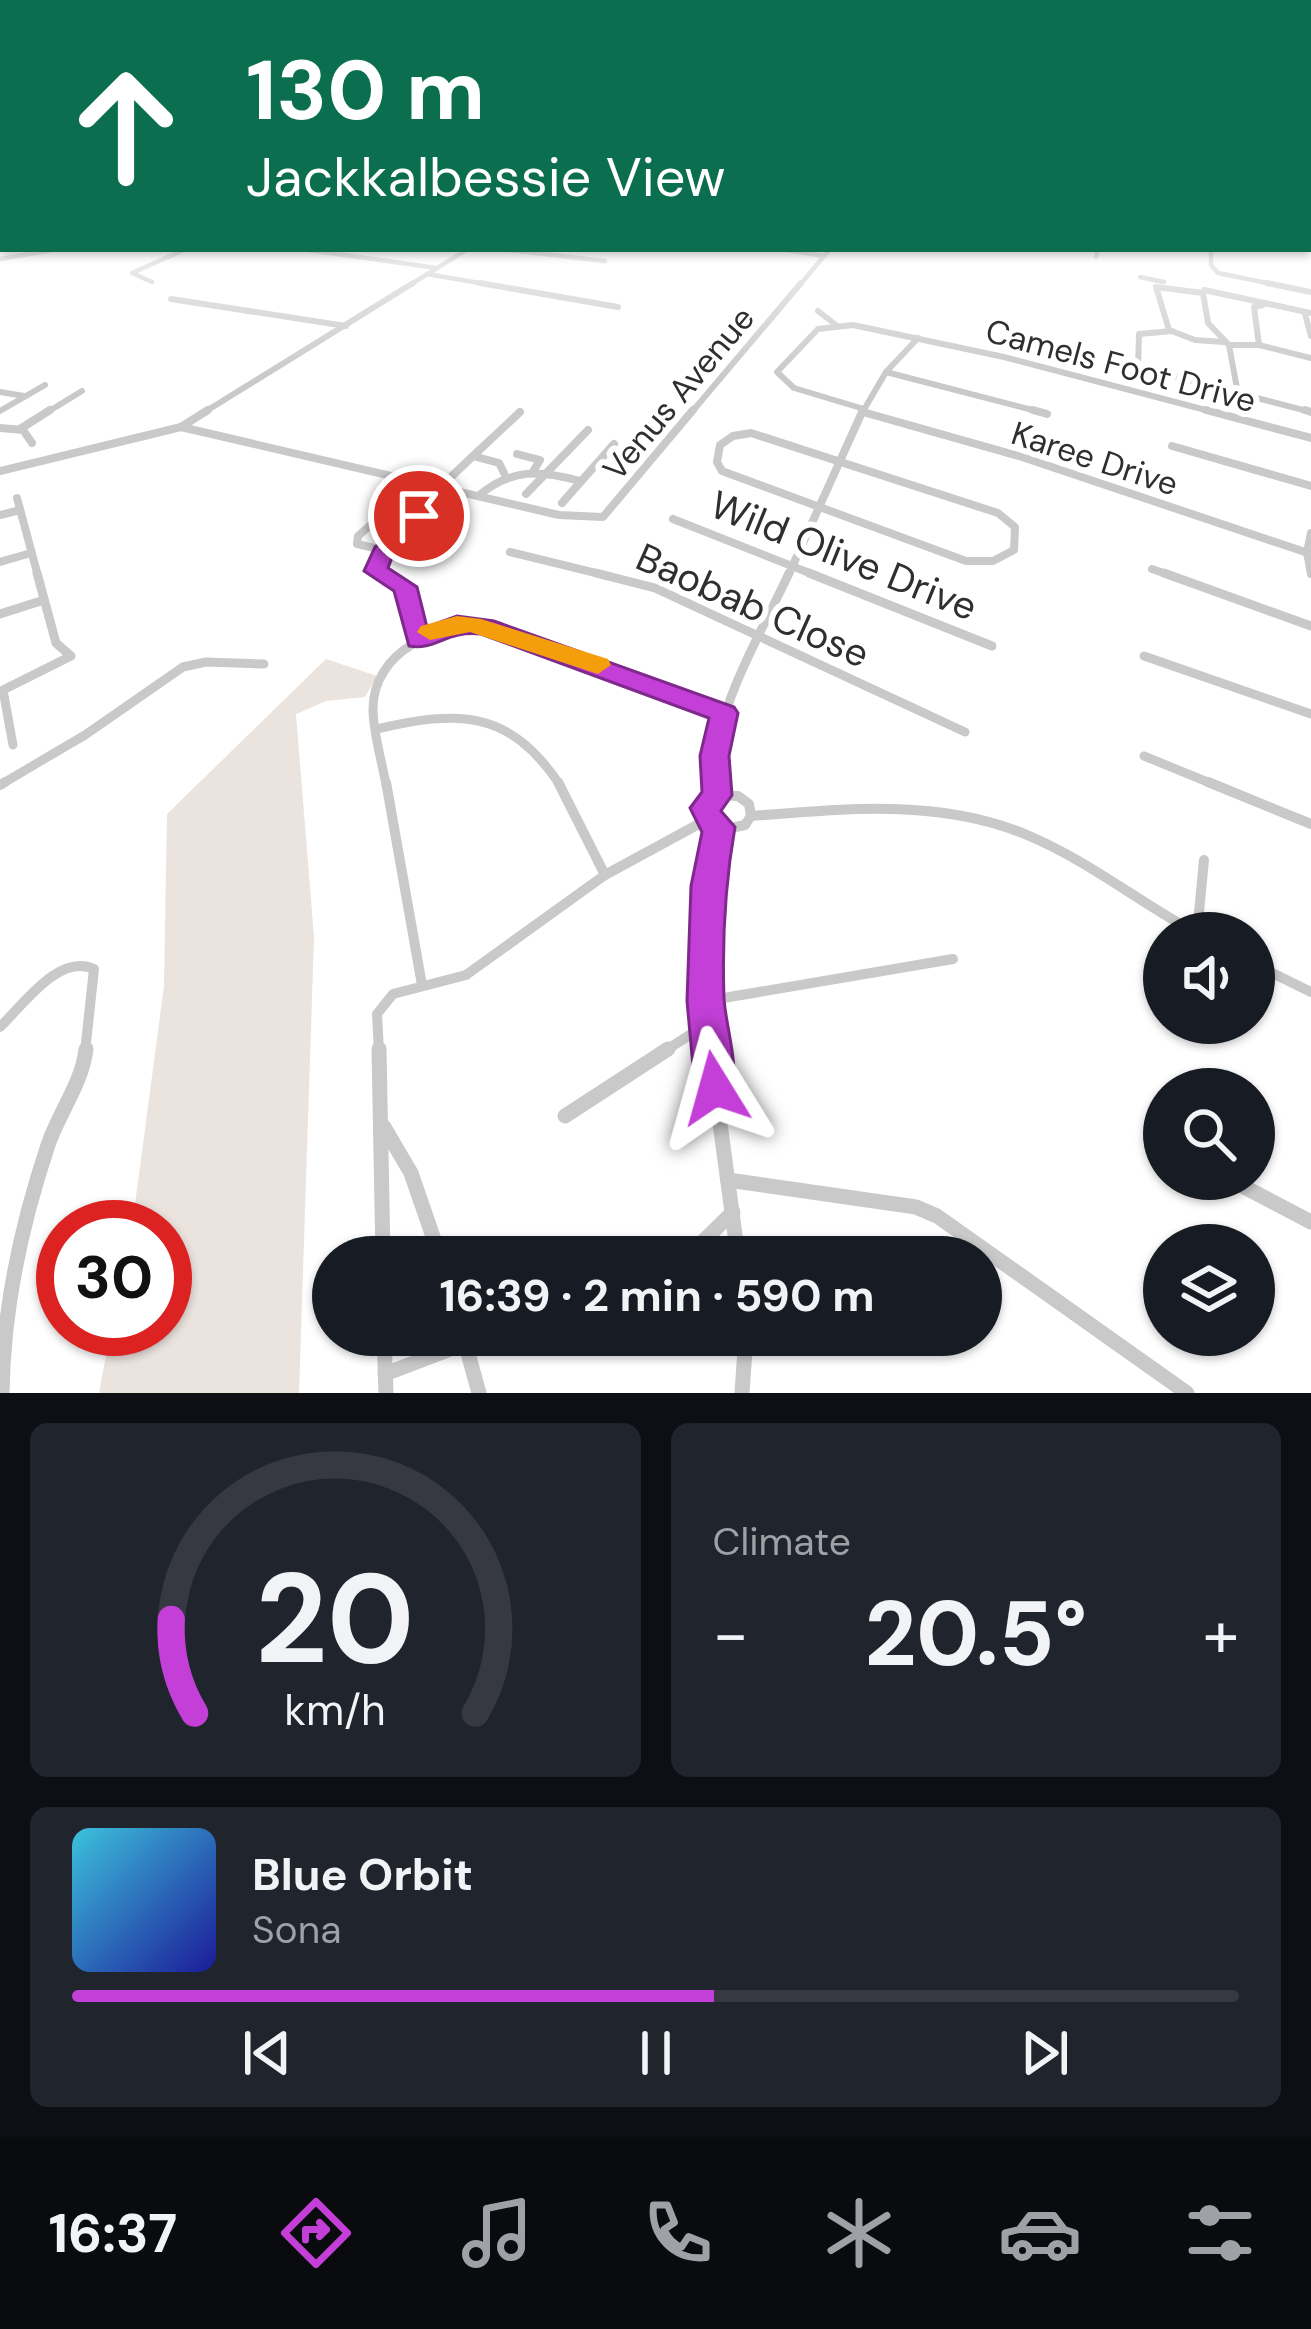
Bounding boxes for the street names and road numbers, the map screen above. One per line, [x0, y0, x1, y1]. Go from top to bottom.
street label: Venus Avenue [593, 298, 764, 489]
street label: Camels Foot Drive [981, 309, 1261, 422]
street label: Karee Drive [1006, 411, 1184, 506]
street label: Wild Olive Drive [703, 479, 985, 632]
street label: Baobab Close [628, 531, 877, 680]

